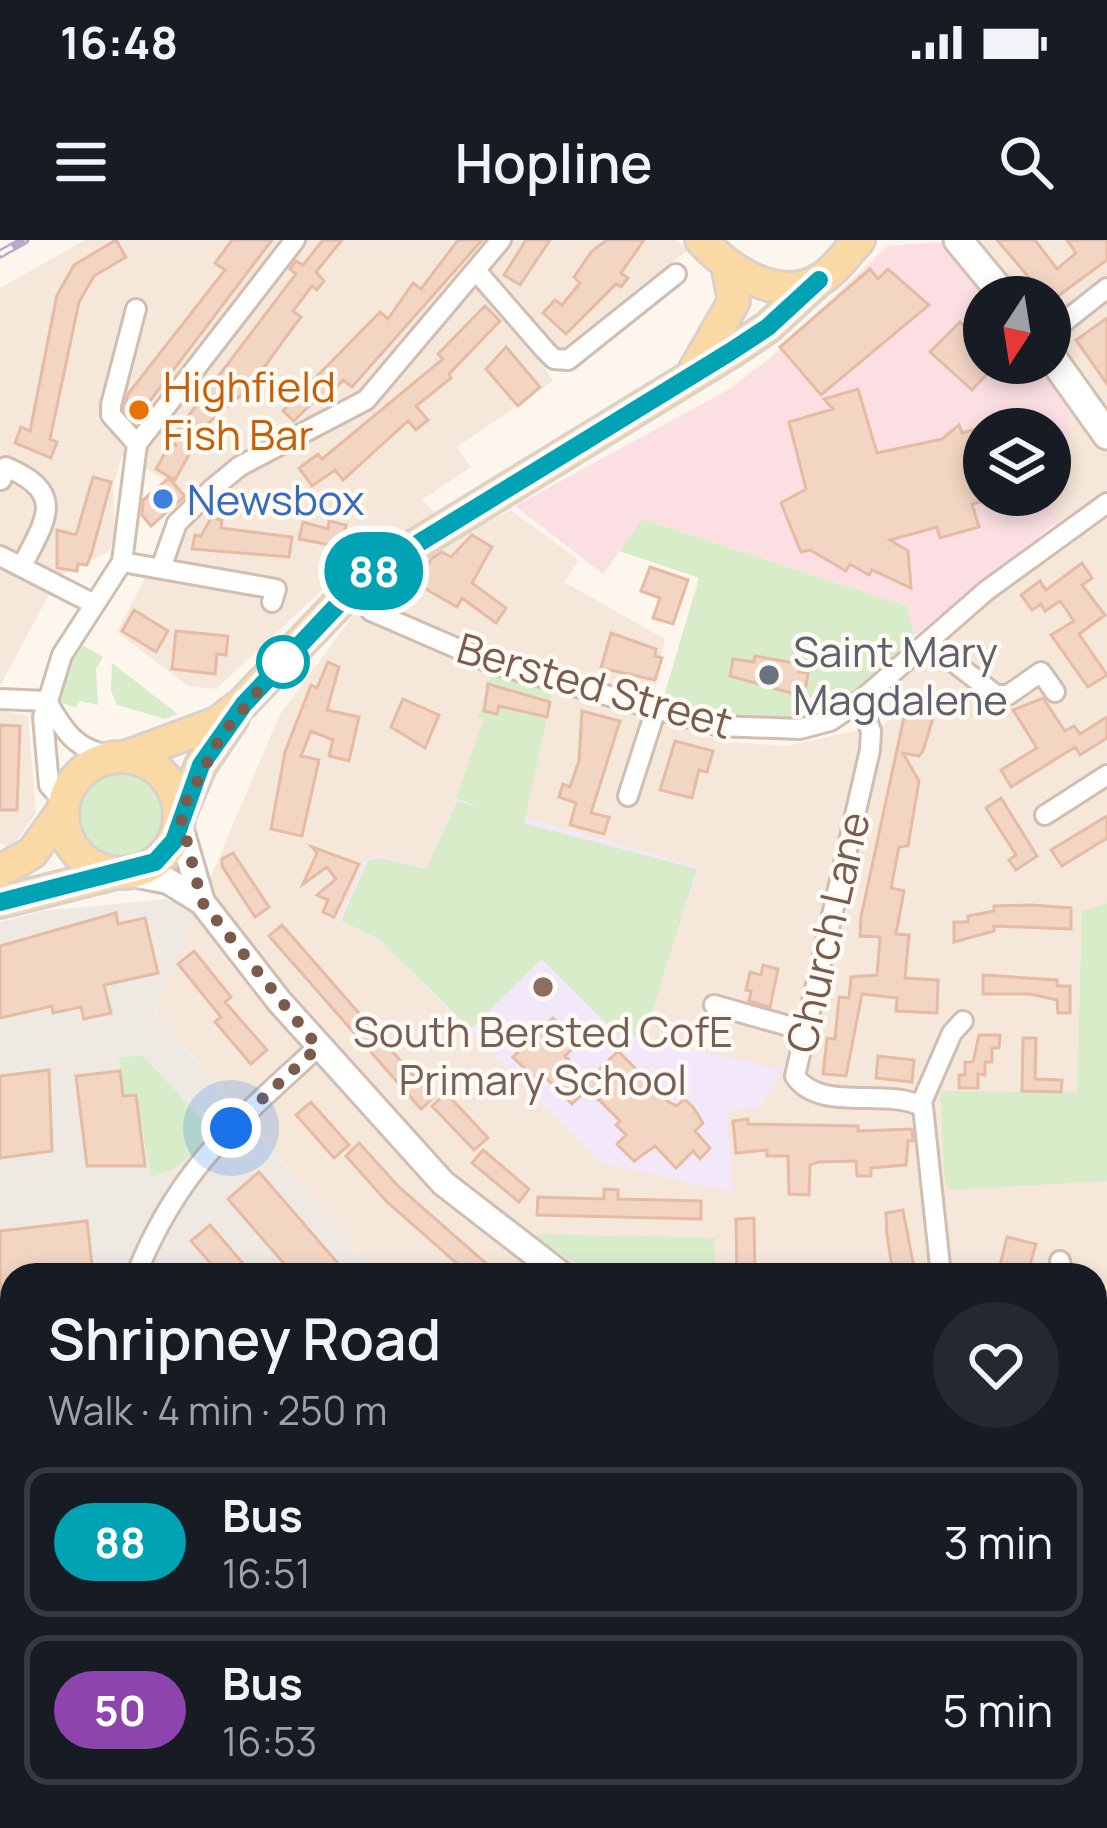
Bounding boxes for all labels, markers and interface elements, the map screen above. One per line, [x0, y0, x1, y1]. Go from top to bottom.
text: 16:48 [60, 11, 178, 73]
text: Hopline [455, 125, 652, 199]
icon: menu [48, 129, 114, 195]
icon: search [993, 129, 1059, 195]
north arrow [963, 276, 1071, 384]
map controls [963, 276, 1071, 516]
place label: Highfield Fish Bar [163, 357, 336, 463]
marker: Highfield Fish Bar [126, 397, 152, 423]
button: layers [963, 408, 1071, 516]
place label: Newsbox [187, 470, 364, 528]
marker: Newsbox [150, 486, 176, 512]
line badge: 88 [320, 532, 428, 610]
text: 88 [348, 542, 400, 600]
street label: Bersted Street [451, 618, 739, 752]
place label: Saint Mary Magdalene [793, 622, 1008, 728]
unlabelled marker [258, 637, 308, 687]
marker: Saint Mary Magdalene [756, 662, 782, 688]
street label: Church Lane [771, 806, 883, 1058]
marker: South Bersted CofE Primary School [530, 974, 556, 1000]
place label: South Bersted CofE Primary School [353, 1002, 733, 1108]
your location [201, 1098, 261, 1158]
text: Shripney Road [48, 1299, 441, 1377]
button: heart [933, 1302, 1059, 1428]
text: Walk · 4 min · 250 m [48, 1383, 387, 1437]
text: Bus [222, 1484, 303, 1546]
text: 3 min [944, 1511, 1053, 1573]
text: 88 [94, 1513, 146, 1571]
text: 16:51 [222, 1546, 311, 1600]
text: Bus [222, 1652, 303, 1714]
text: 5 min [943, 1679, 1053, 1741]
text: 50 [94, 1681, 146, 1739]
text: 16:53 [222, 1714, 317, 1768]

